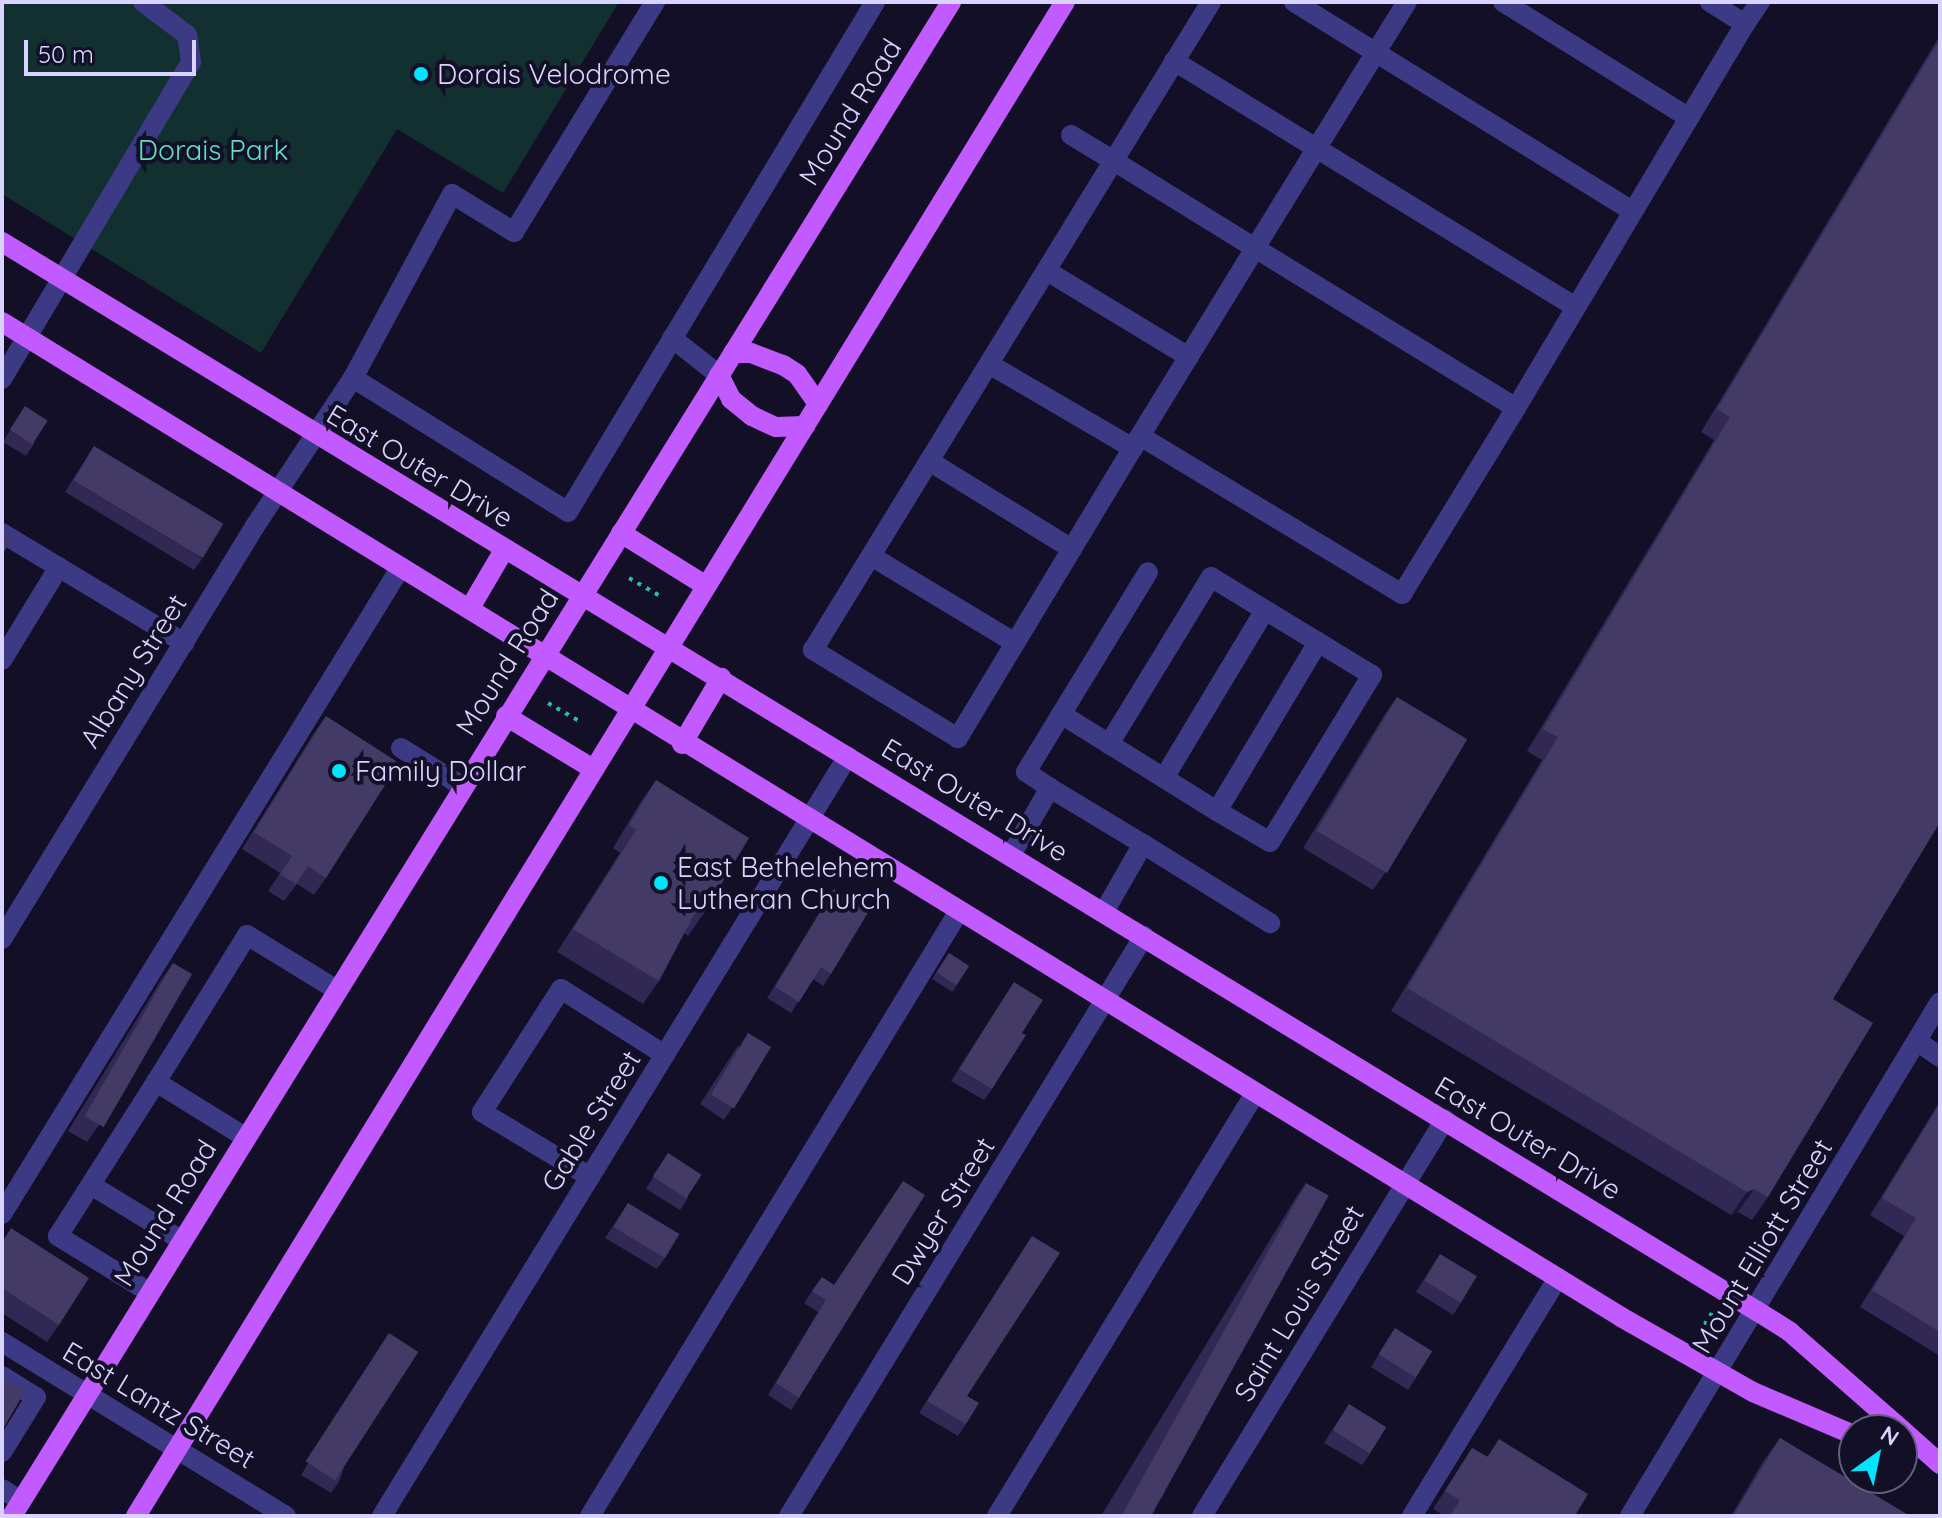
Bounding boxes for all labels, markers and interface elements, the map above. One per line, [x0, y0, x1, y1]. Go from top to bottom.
scale bar [28, 24, 200, 74]
street label: Mound Road [792, 33, 908, 191]
text: 50 m [38, 39, 94, 69]
place label: Dorais Velodrome [437, 57, 671, 91]
marker: Dorais Velodrome [412, 65, 430, 83]
park label: Dorais Park [138, 133, 288, 167]
street label: East Outer Drive [321, 397, 519, 535]
street label: Mound Road [449, 583, 565, 741]
street label: Albany Street [72, 588, 194, 754]
street label: East Outer Drive [876, 731, 1074, 869]
place label: Family Dollar [355, 754, 526, 788]
marker: Family Dollar [330, 762, 348, 780]
place label: East Bethelehem Lutheran Church [677, 850, 895, 916]
marker: East Bethelehem Lutheran Church [652, 874, 670, 892]
street label: Gable Street [534, 1044, 648, 1198]
street label: East Outer Drive [1429, 1069, 1627, 1207]
street label: Dwyer Street [884, 1131, 1002, 1291]
street label: Mount Elliott Street [1685, 1133, 1839, 1359]
street label: Mound Road [107, 1134, 223, 1292]
street label: Saint Louis Street [1227, 1199, 1371, 1407]
street label: East Lantz Street [57, 1334, 261, 1476]
north arrow [1838, 1414, 1918, 1494]
text: N [1876, 1419, 1904, 1452]

